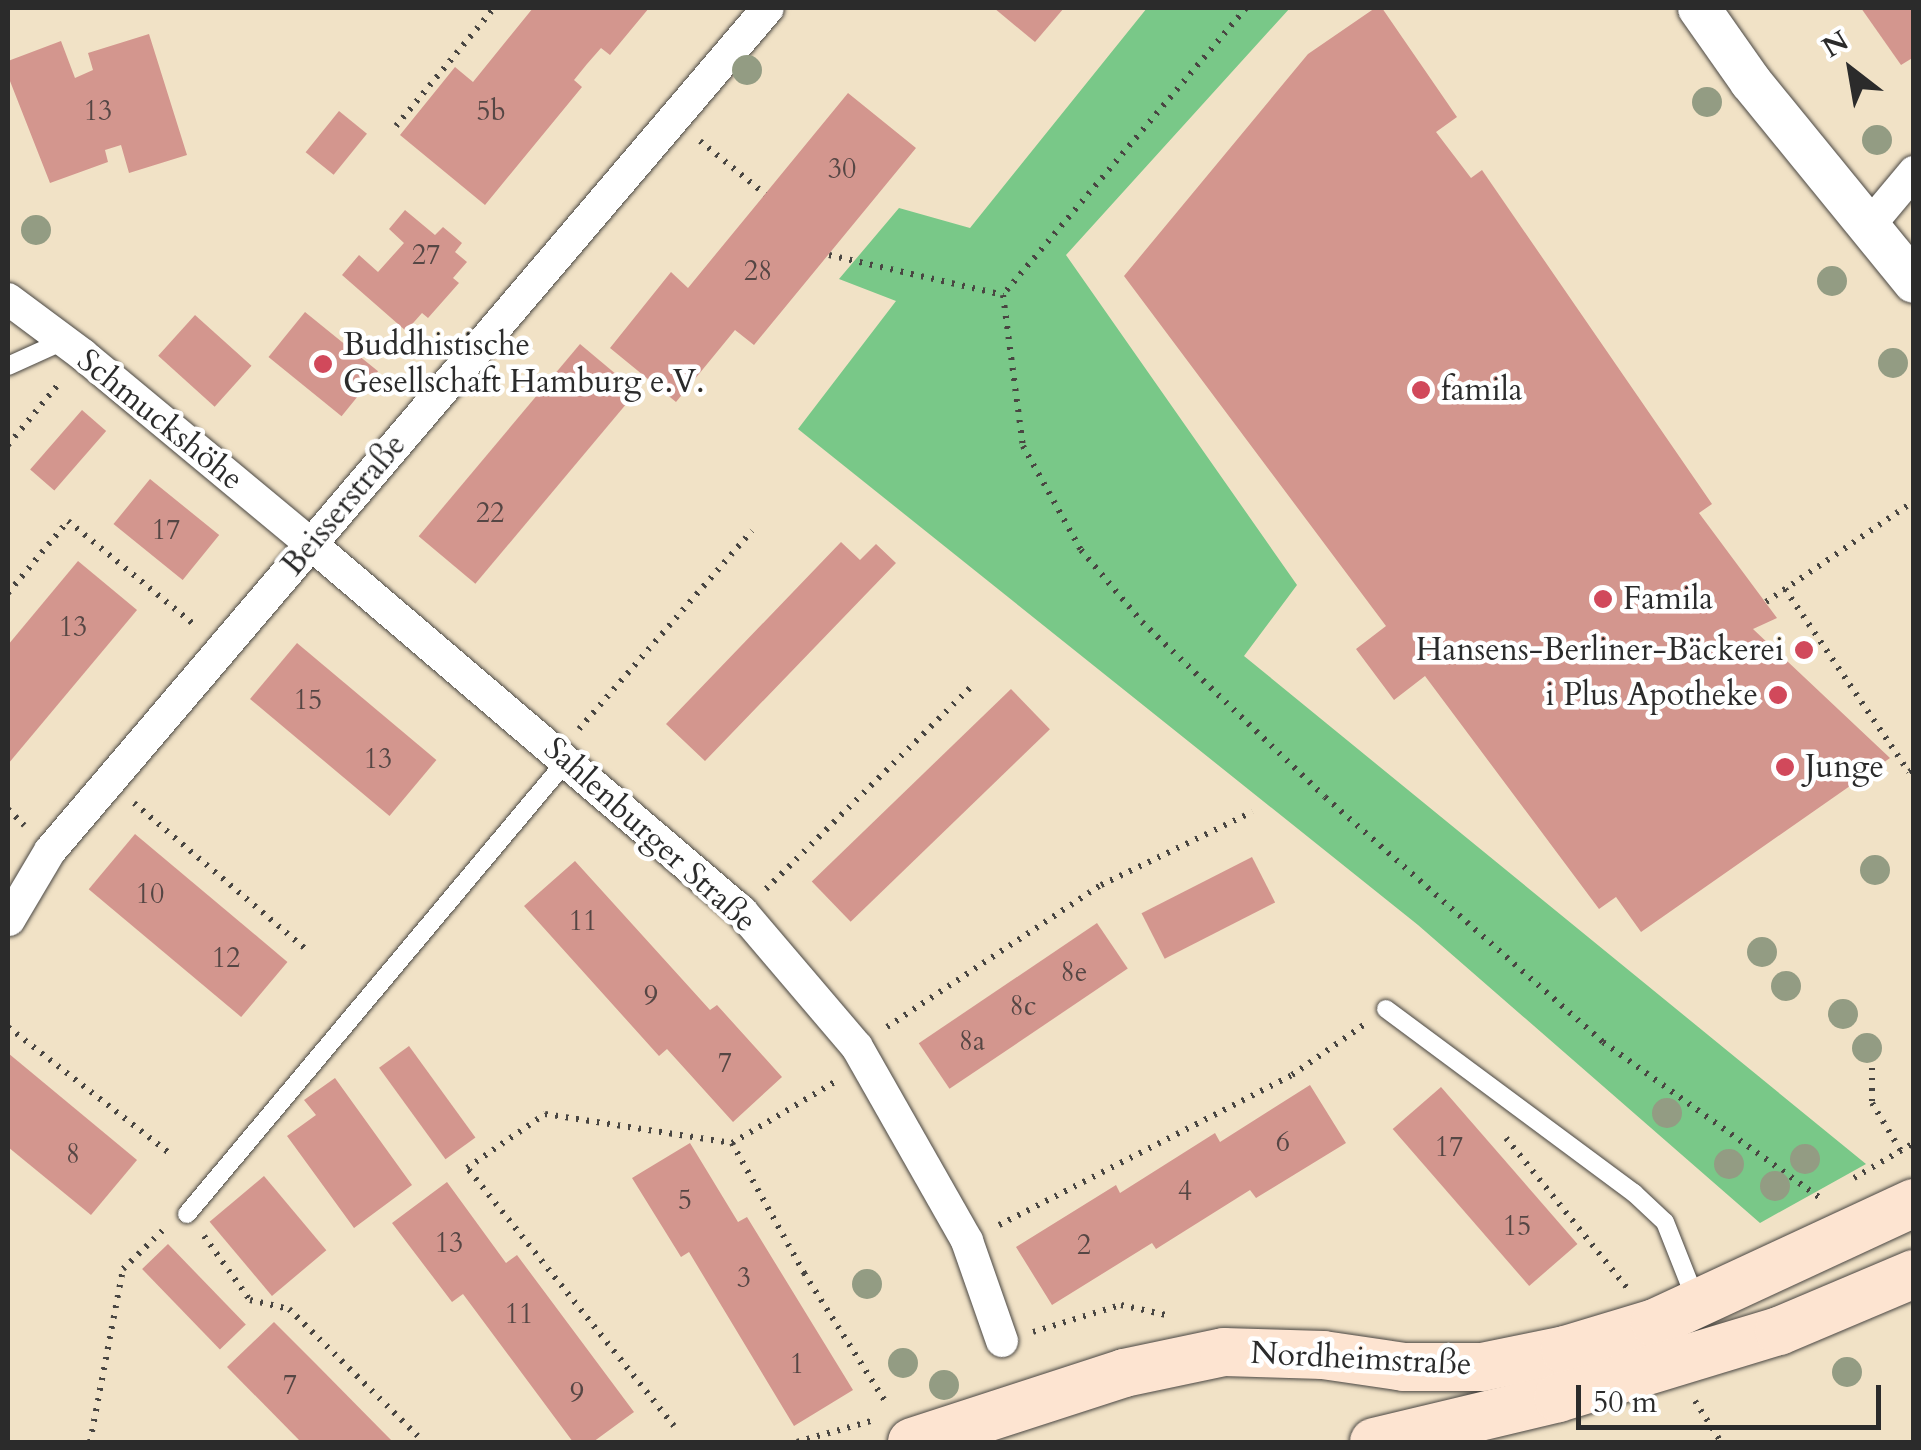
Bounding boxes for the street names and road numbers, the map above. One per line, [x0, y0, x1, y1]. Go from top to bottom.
street label: Schmuckshöhe [69, 341, 251, 499]
street label: Beisserstraße [274, 426, 414, 584]
street label: Sahlenburger Straße [536, 730, 764, 940]
street label: Nordheimstraße [1249, 1334, 1473, 1384]

